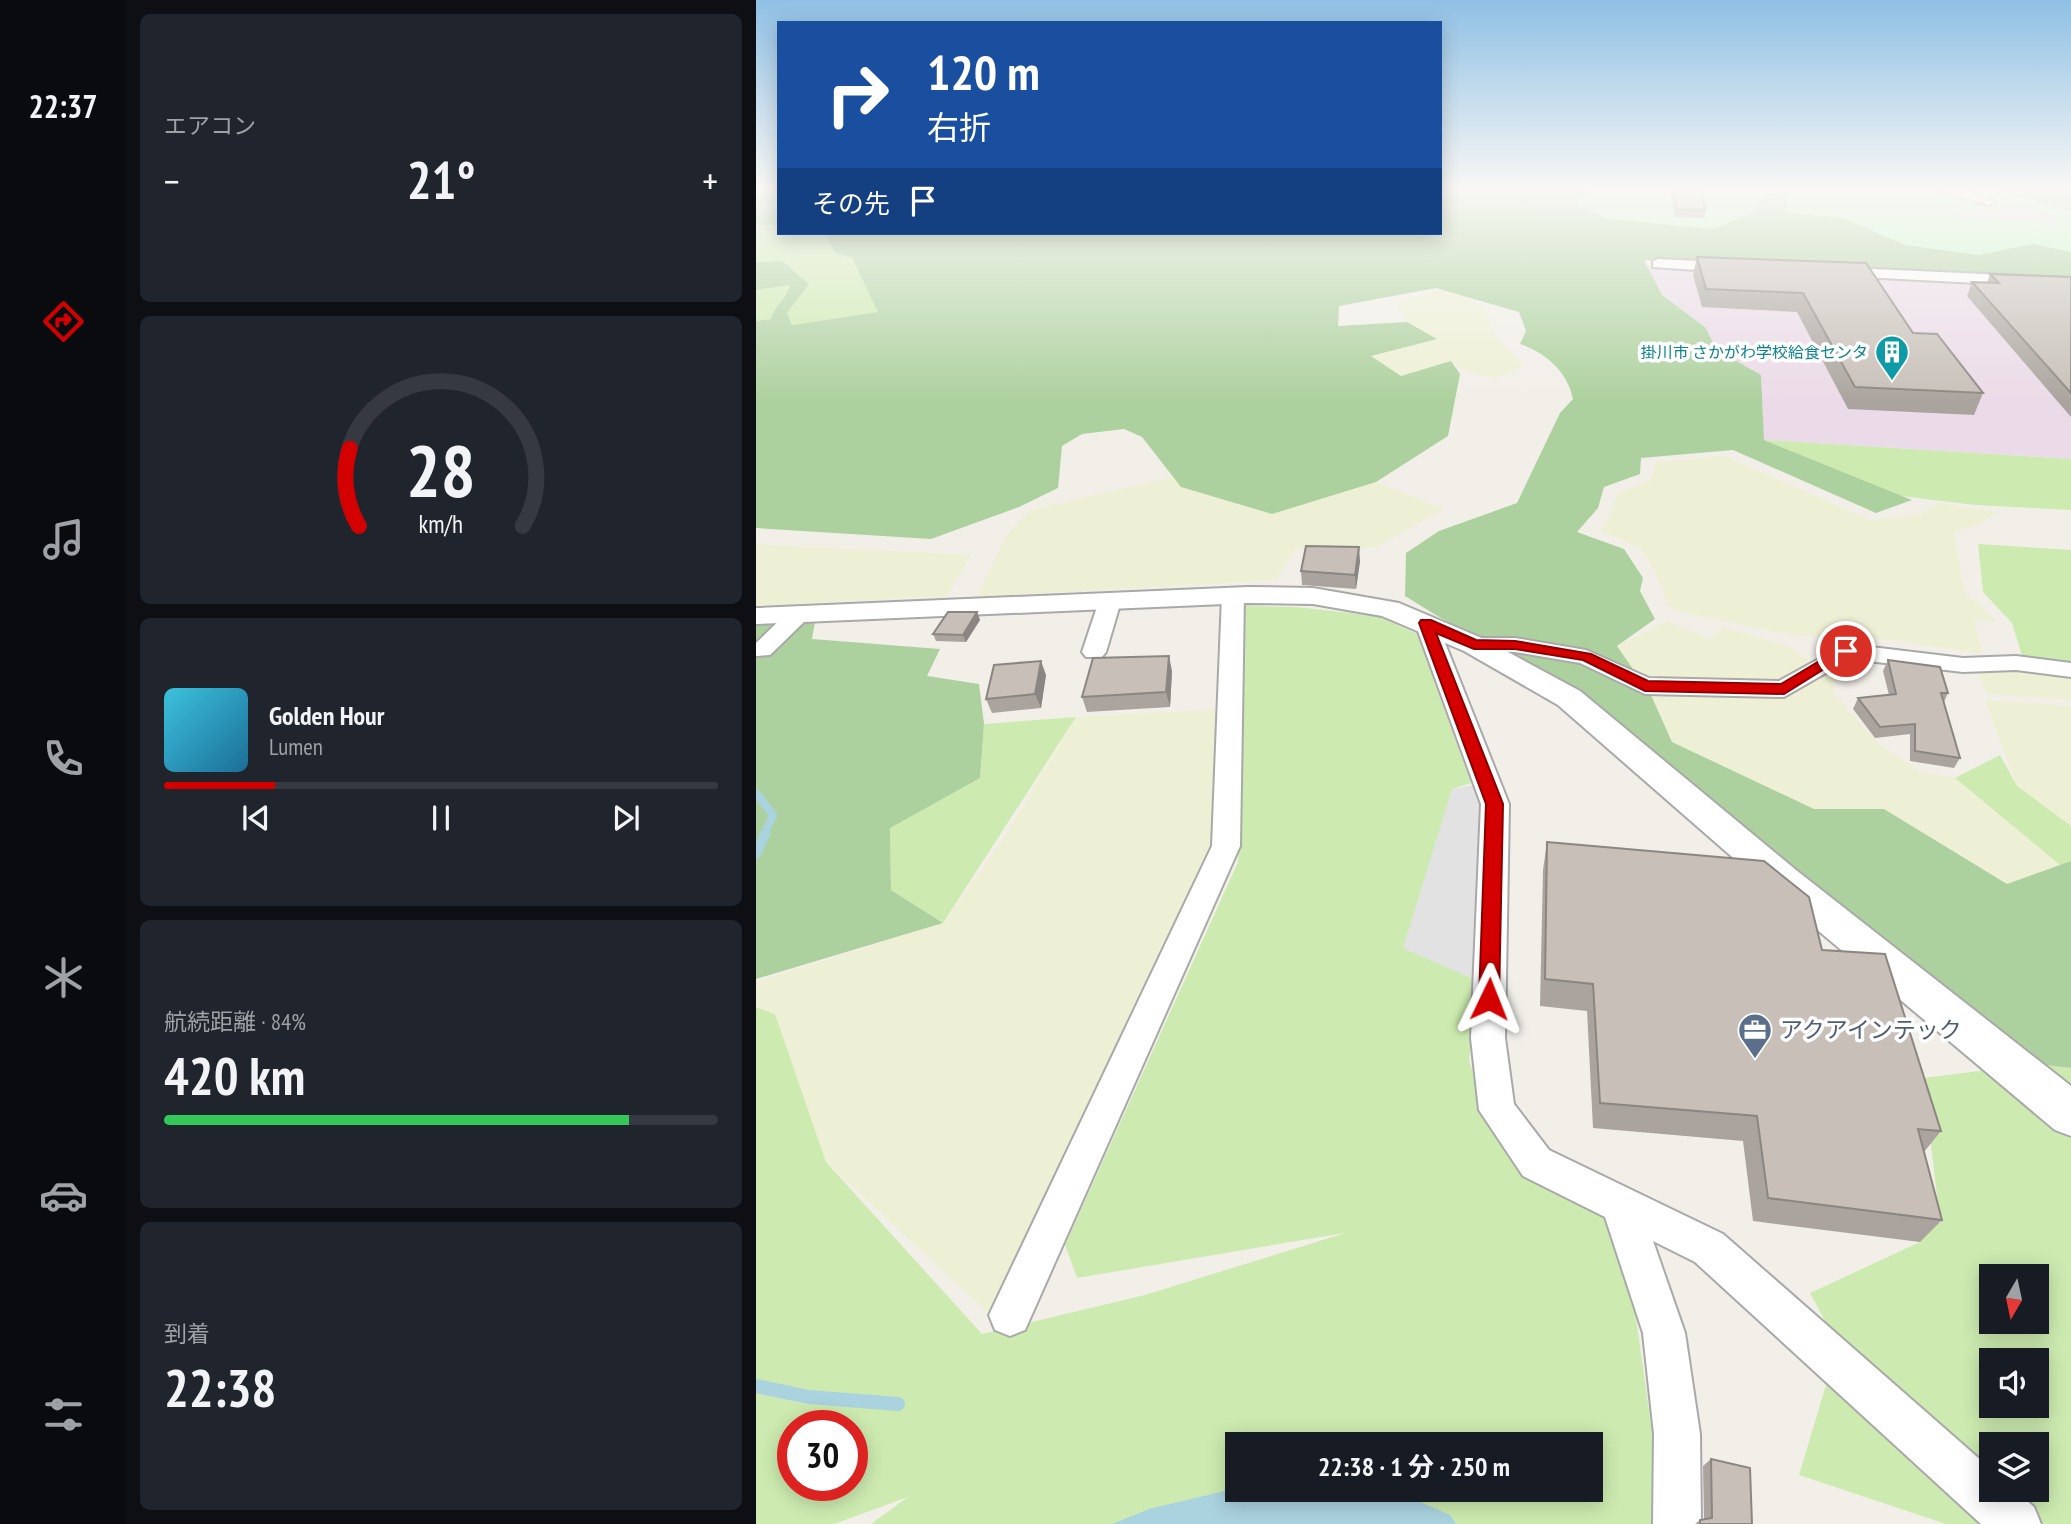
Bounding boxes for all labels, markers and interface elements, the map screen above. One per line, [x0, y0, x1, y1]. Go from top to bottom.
text: 120 m [927, 40, 1040, 104]
icon: right [812, 49, 903, 140]
text: 22:37 [28, 85, 98, 127]
text: 右折 [927, 106, 991, 148]
text: エアコン [164, 111, 256, 140]
text: 21° [407, 146, 475, 213]
text: − [164, 156, 180, 205]
text: + [702, 156, 718, 205]
icon: arrive [904, 182, 942, 220]
text: その先 [812, 187, 890, 220]
icon: directions [39, 297, 88, 346]
building icon: 掛川市 さかがわ学校給食センタ [1873, 333, 1911, 382]
place label: 掛川市 さかがわ学校給食センタ [1641, 342, 1868, 362]
text: 28 [406, 422, 476, 516]
text: km/h [419, 508, 463, 540]
icon: music [39, 515, 88, 564]
pin [1816, 621, 1876, 681]
icon: arrive [1827, 632, 1865, 670]
text: Golden Hour [269, 699, 384, 732]
text: Lumen [269, 732, 323, 761]
icon: phone [39, 734, 88, 783]
icon: previous [237, 799, 275, 837]
icon: pause [422, 799, 460, 837]
icon: next [607, 799, 645, 837]
icon: climate [39, 953, 88, 1002]
position arrow [1452, 962, 1526, 1036]
text: 航続距離 · 84% [164, 1007, 306, 1036]
office icon: アクアインテック [1736, 1011, 1774, 1060]
place label: アクアインテック [1780, 1015, 1962, 1044]
text: 420 km [164, 1042, 305, 1109]
icon: car [39, 1171, 88, 1220]
north arrow [1979, 1264, 2049, 1334]
map controls [1979, 1264, 2049, 1502]
text: 到着 [164, 1319, 210, 1348]
button: sound [1979, 1348, 2049, 1418]
text: 22:38 [164, 1354, 276, 1421]
icon: filters [39, 1390, 88, 1439]
speed limit sign: 30 [777, 1410, 868, 1501]
button: layers [1979, 1432, 2049, 1502]
text: 22:38 · 1 分 · 250 m [1318, 1450, 1510, 1483]

